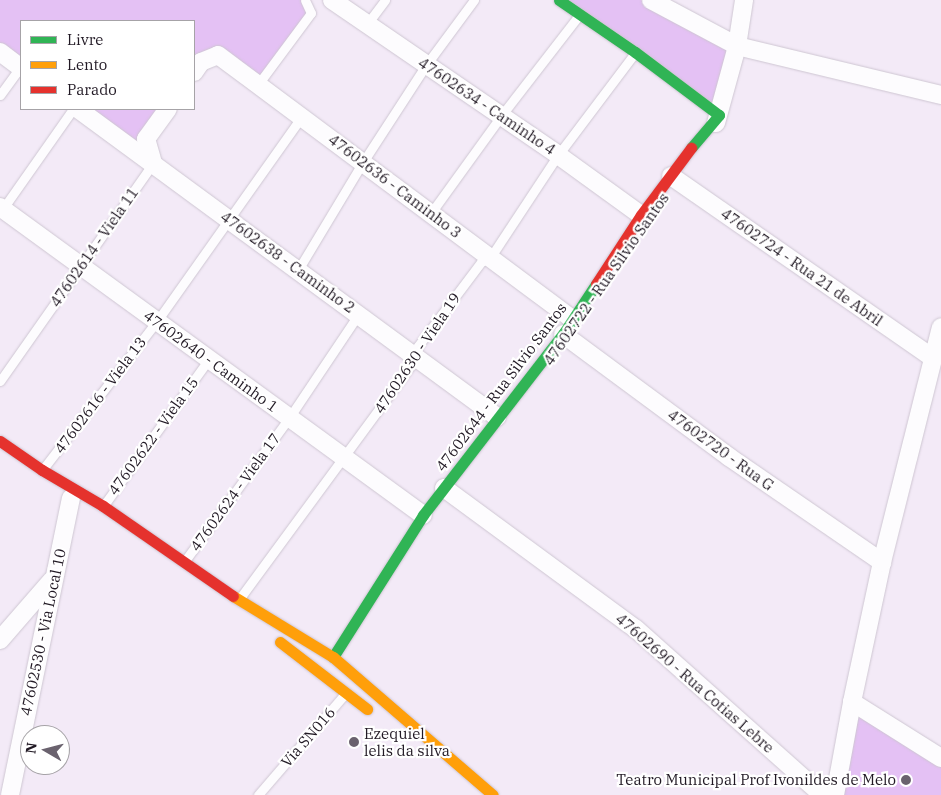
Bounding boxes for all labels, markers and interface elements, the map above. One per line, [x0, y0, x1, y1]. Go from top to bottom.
legend [20, 20, 195, 110]
text: Livre [67, 30, 103, 49]
street label: 47602634 - Caminho 4 [415, 53, 559, 159]
text: Lento [67, 55, 107, 74]
text: Parado [67, 80, 117, 99]
street label: 47602636 - Caminho 3 [325, 130, 465, 242]
street label: 47602614 - Viela 11 [46, 184, 142, 310]
street label: 47602722 - Rua Silvio Santos [539, 189, 673, 369]
street label: 47602724 - Rua 21 de Abril [718, 204, 886, 330]
street label: 47602638 - Caminho 2 [217, 207, 359, 317]
street label: 47602630 - Viela 19 [370, 289, 464, 417]
street label: 47602644 - Rua Silvio Santos [432, 299, 570, 475]
street label: 47602640 - Caminho 1 [140, 306, 282, 416]
street label: 47602616 - Viela 13 [50, 333, 150, 457]
street label: 47602622 - Viela 15 [104, 373, 202, 499]
street label: 47602720 - Rua G [664, 406, 778, 494]
street label: 47602624 - Viela 17 [186, 429, 284, 555]
street label: 47602530 - Via Local 10 [16, 547, 70, 717]
street label: 47602690 - Rua Cotias Lebre [612, 609, 778, 757]
street label: Via SN016 [277, 703, 339, 771]
place label: Ezequiel lelis da silva [364, 724, 450, 759]
north arrow [20, 725, 70, 775]
marker: Ezequiel lelis da silva [348, 736, 360, 748]
text: N [21, 741, 41, 755]
place label: Teatro Municipal Prof Ivonildes de Melo [616, 771, 896, 789]
marker: Teatro Municipal Prof Ivonildes de Melo [900, 774, 912, 786]

